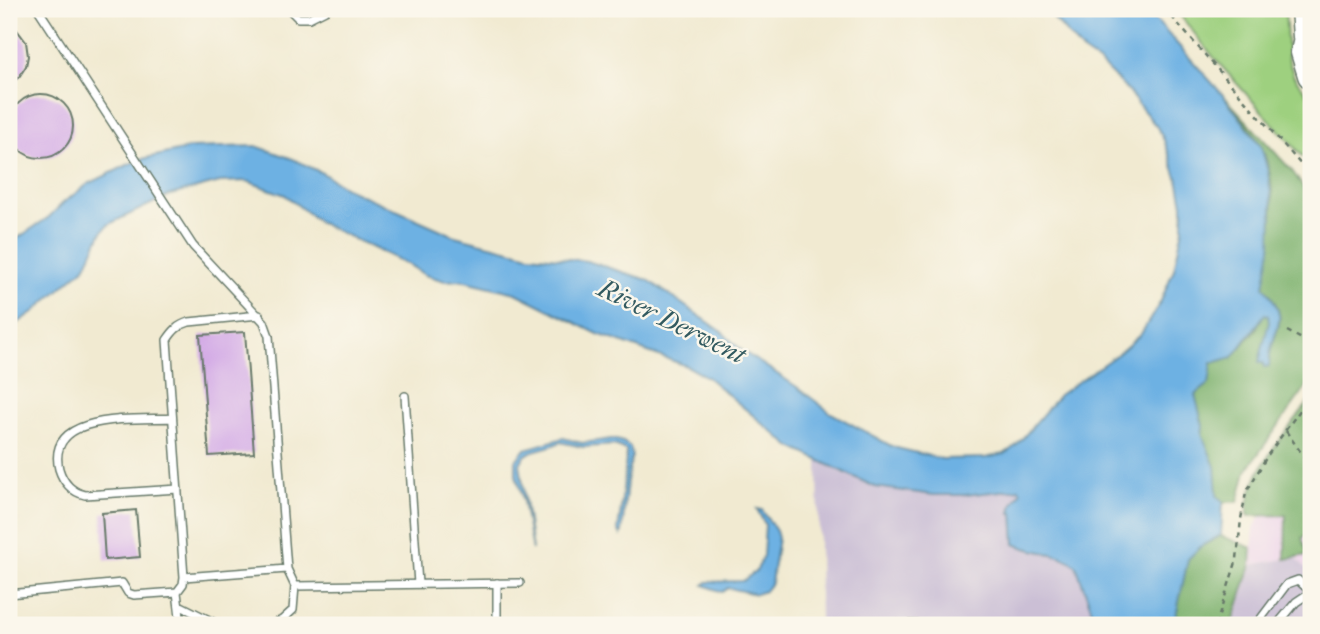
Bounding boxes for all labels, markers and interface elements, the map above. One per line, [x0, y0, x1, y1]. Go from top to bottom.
water label: River Derwent [591, 271, 753, 371]

